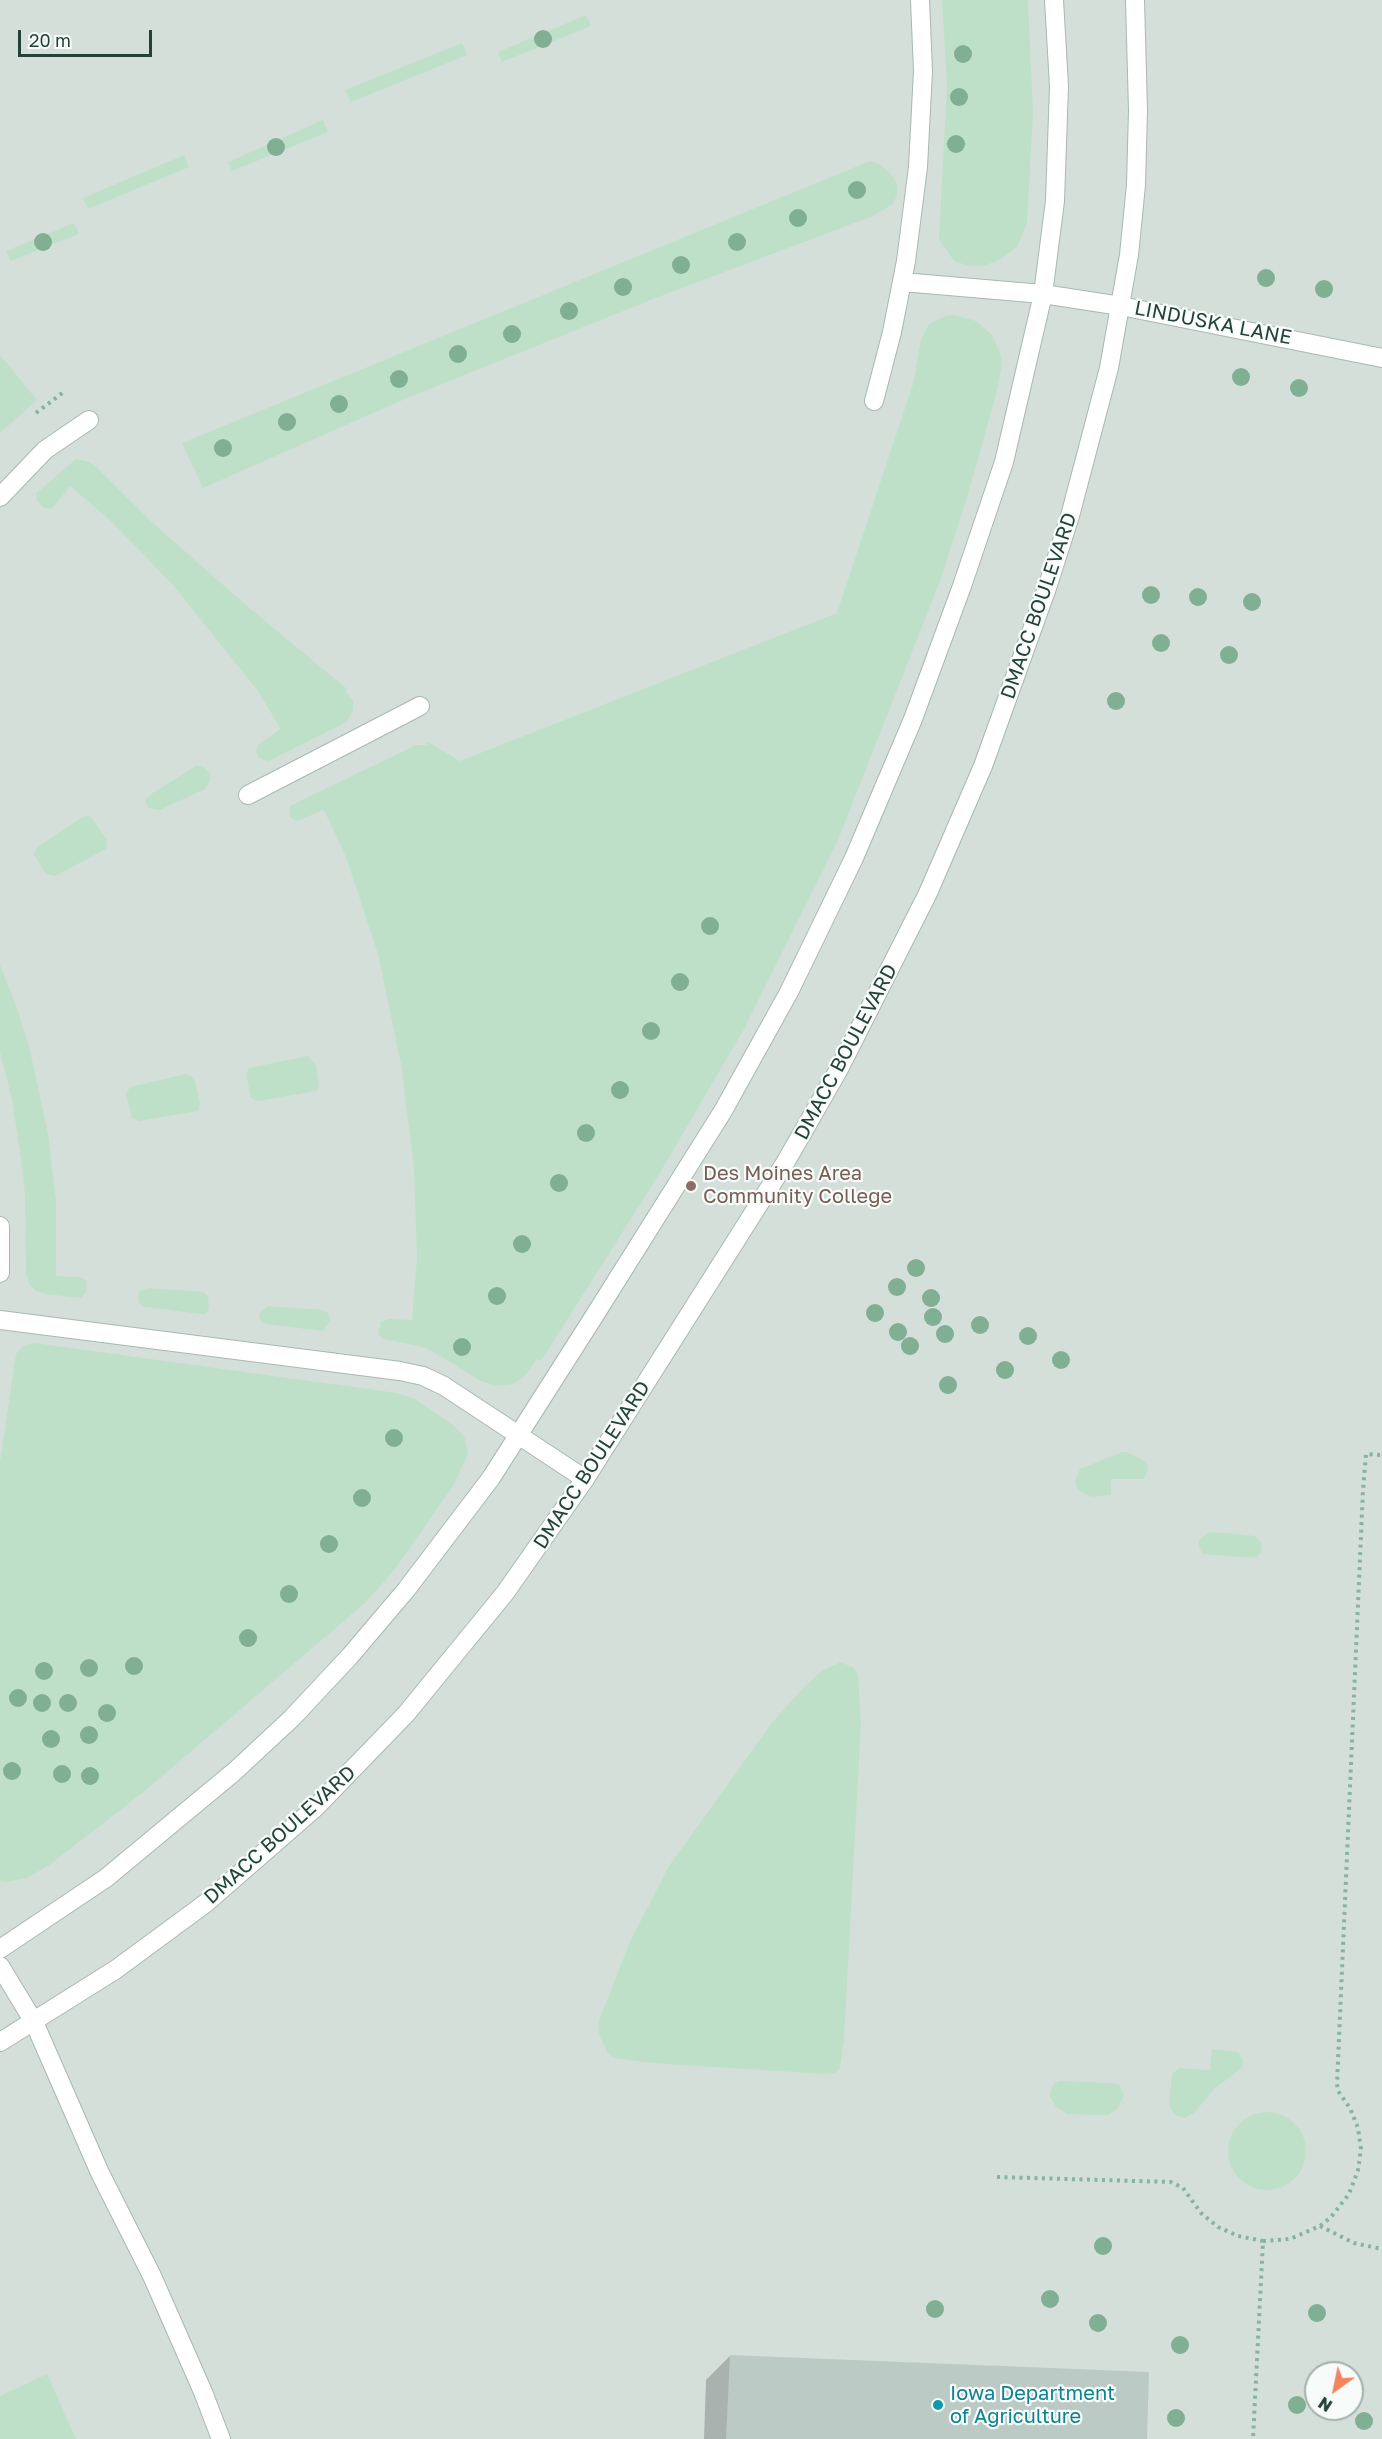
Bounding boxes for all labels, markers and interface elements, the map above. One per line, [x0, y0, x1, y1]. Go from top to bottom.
scale bar [21, 18, 154, 56]
text: 20 m [29, 29, 71, 51]
street label: LINDUSKA LANE [1132, 296, 1294, 350]
street label: DMACC BOULEVARD [996, 510, 1082, 702]
street label: DMACC BOULEVARD [790, 960, 902, 1144]
place label: Des Moines Area Community College [703, 1162, 892, 1209]
marker: Des Moines Area Community College [684, 1179, 698, 1193]
street label: DMACC BOULEVARD [529, 1376, 655, 1554]
street label: DMACC BOULEVARD [199, 1761, 361, 1909]
north arrow [1304, 2361, 1364, 2421]
place label: Iowa Department of Agriculture [950, 2382, 1115, 2429]
text: N [1315, 2393, 1336, 2416]
marker: Iowa Department of Agriculture [931, 2398, 945, 2412]

